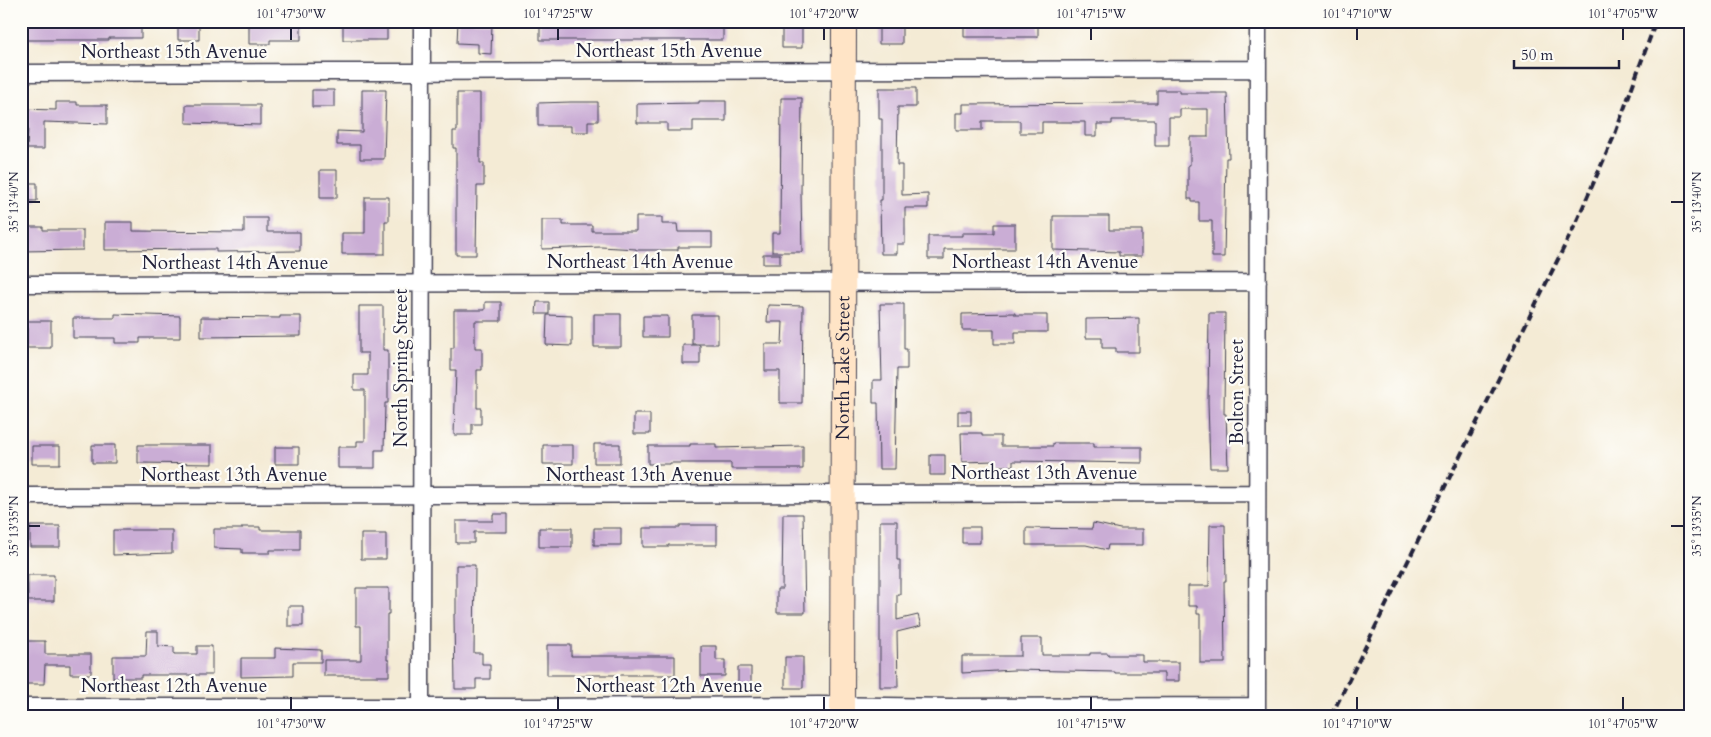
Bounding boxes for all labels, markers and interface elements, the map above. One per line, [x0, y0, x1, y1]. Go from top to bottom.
text: 101°47'30"W [256, 6, 327, 22]
text: 101°47'25"W [523, 6, 594, 22]
text: 101°47'20"W [789, 6, 860, 22]
text: 101°47'15"W [1056, 6, 1127, 22]
text: 101°47'10"W [1322, 6, 1393, 22]
text: 101°47'05"W [1588, 6, 1659, 22]
street label: Northeast 15th Avenue [576, 38, 762, 64]
scale bar [1514, 38, 1618, 70]
street label: Northeast 15th Avenue [81, 39, 267, 65]
text: 50 m [1521, 45, 1553, 65]
text: 35°13'40"N [6, 171, 22, 232]
text: 35°13'40"N [1689, 171, 1705, 232]
street label: Northeast 14th Avenue [547, 249, 733, 275]
street label: Northeast 14th Avenue [952, 249, 1138, 275]
street label: Northeast 14th Avenue [142, 250, 328, 276]
street label: North Spring Street [388, 288, 414, 448]
street label: North Lake Street [830, 296, 856, 440]
street label: Bolton Street [1224, 339, 1250, 445]
street label: Northeast 13th Avenue [951, 460, 1137, 486]
street label: Northeast 13th Avenue [141, 462, 327, 488]
street label: Northeast 13th Avenue [546, 462, 732, 488]
text: 35°13'35"N [6, 495, 22, 556]
text: 35°13'35"N [1689, 495, 1705, 556]
street label: Northeast 12th Avenue [81, 673, 267, 699]
street label: Northeast 12th Avenue [576, 673, 762, 699]
text: 101°47'30"W [256, 716, 327, 732]
text: 101°47'25"W [523, 716, 594, 732]
text: 101°47'20"W [789, 716, 860, 732]
text: 101°47'15"W [1056, 716, 1127, 732]
text: 101°47'10"W [1322, 716, 1393, 732]
text: 101°47'05"W [1588, 716, 1659, 732]

